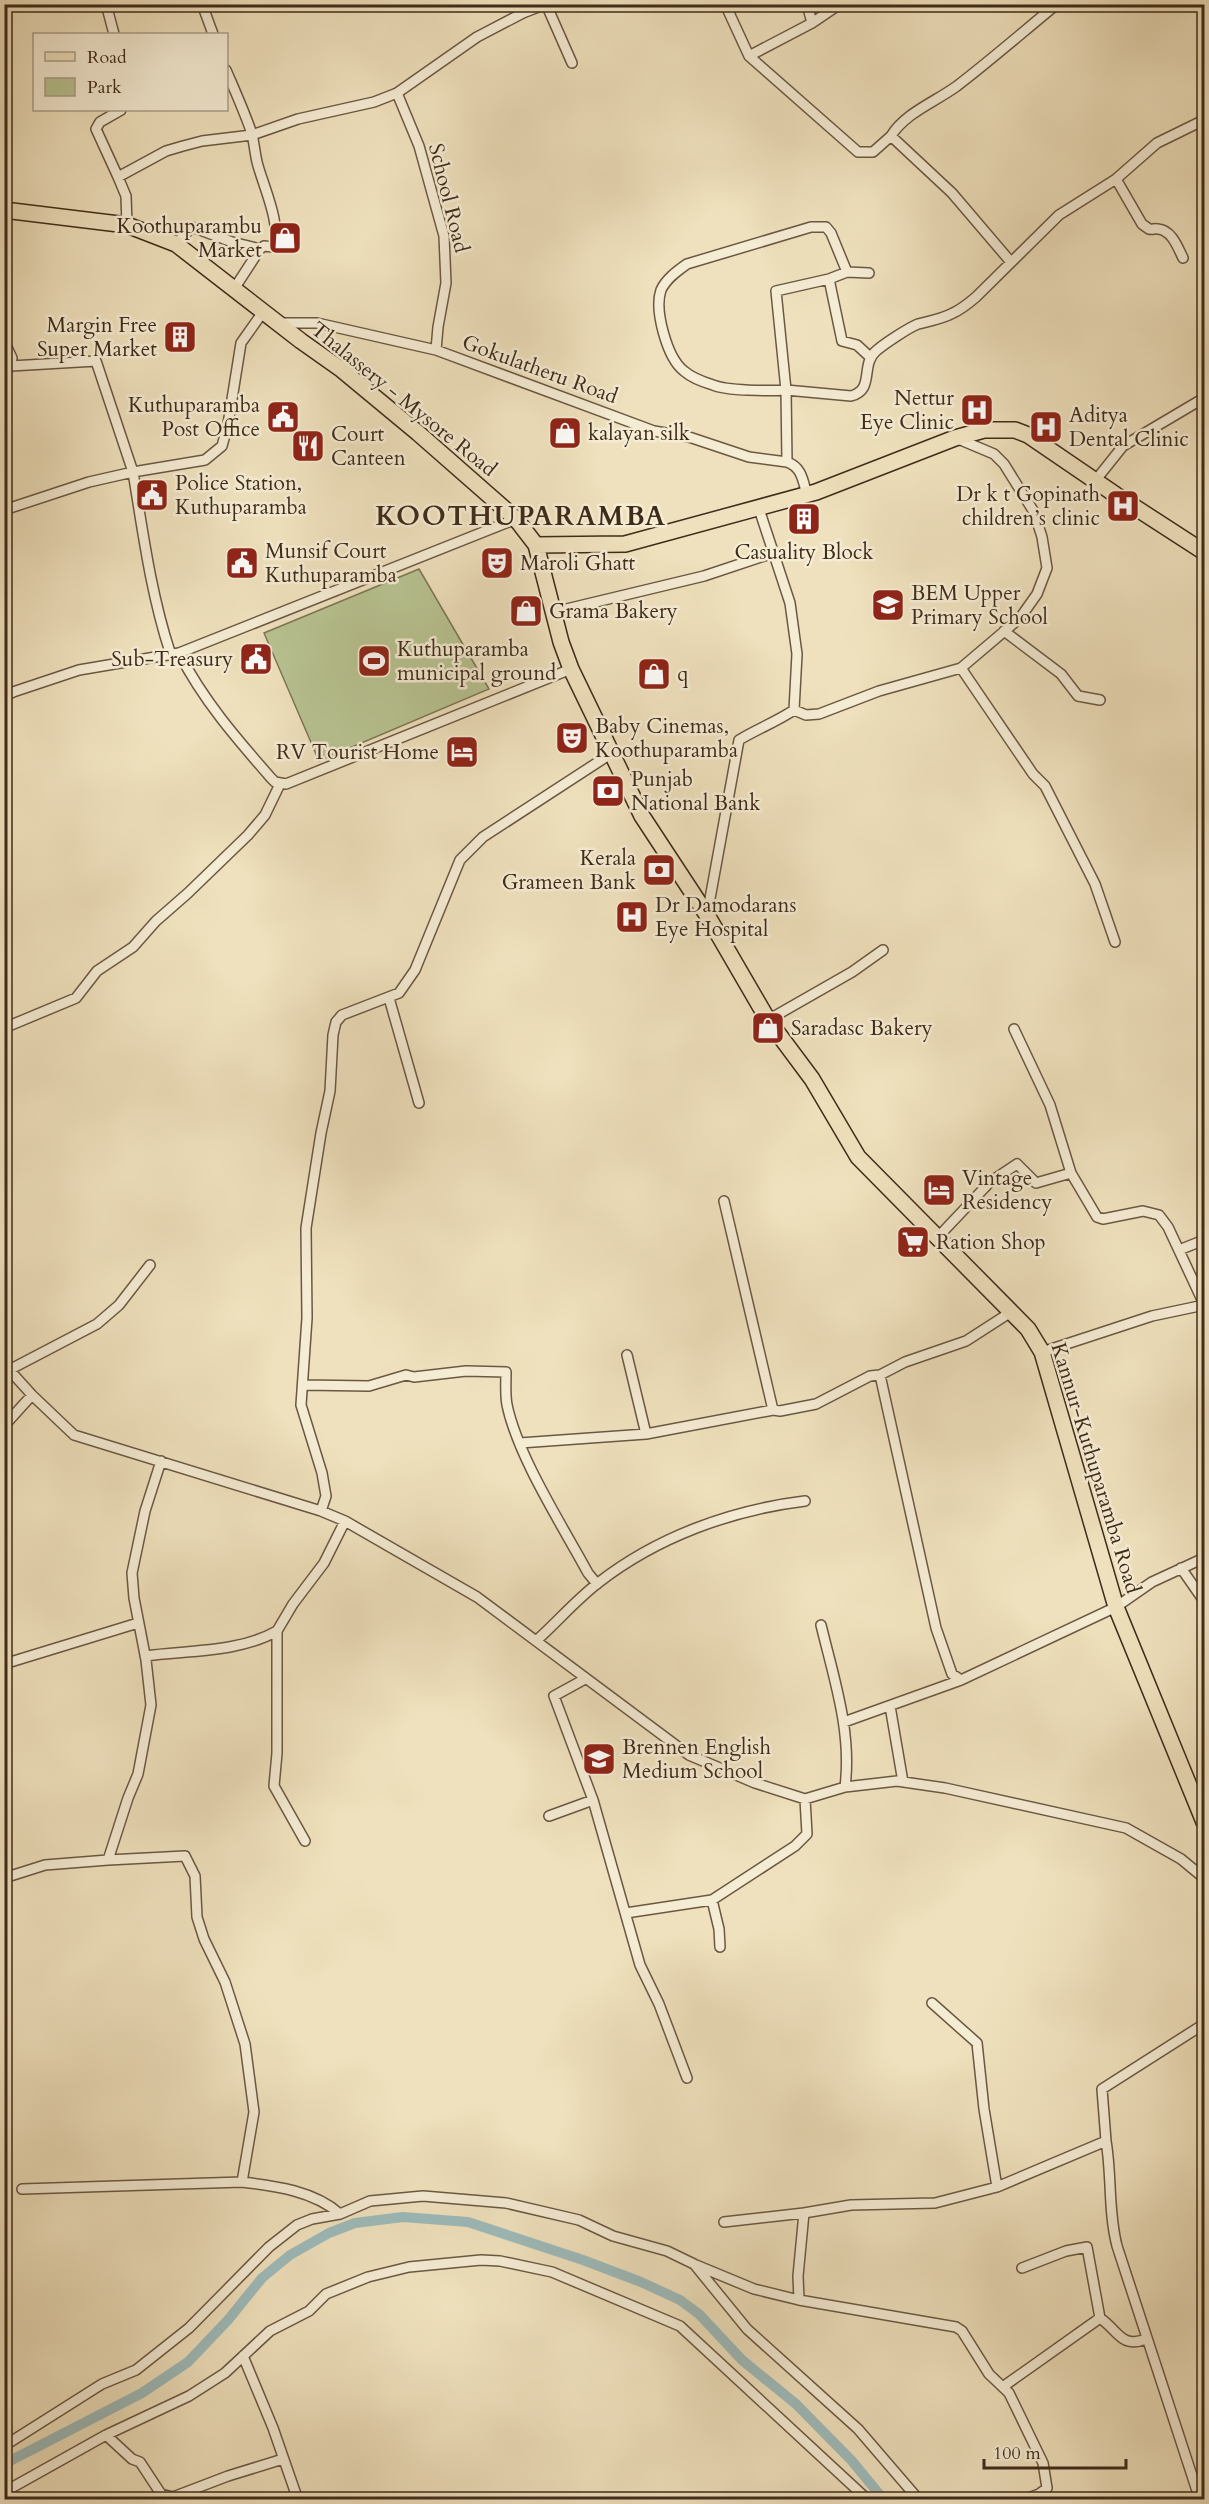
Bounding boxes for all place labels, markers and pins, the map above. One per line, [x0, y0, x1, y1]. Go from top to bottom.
place label: Koothuparambu Market [116, 212, 262, 265]
shop icon: Koothuparambu Market [267, 220, 303, 256]
place label: Margin Free Super Market [37, 311, 157, 364]
building icon: Margin Free Super Market [162, 319, 198, 355]
place label: Nettur Eye Clinic [860, 384, 954, 437]
place label: Kuthuparamba Post Office [128, 391, 260, 444]
hospital icon: Nettur Eye Clinic [959, 392, 995, 428]
public building icon: Kuthuparamba Post Office [265, 399, 301, 435]
place label: Aditya Dental Clinic [1069, 401, 1189, 454]
hospital icon: Aditya Dental Clinic [1028, 409, 1064, 445]
shop icon: kalayan silk [547, 415, 583, 451]
place label: kalayan silk [588, 419, 691, 448]
place label: Court Canteen [331, 420, 406, 473]
restaurant icon: Court Canteen [290, 428, 326, 464]
place label: Police Station, Kuthuparamba [175, 469, 307, 522]
public building icon: Police Station, Kuthuparamba [134, 477, 170, 513]
place label: Dr k t Gopinath children’s clinic [956, 480, 1100, 533]
hospital icon: Dr k t Gopinath children’s clinic [1105, 488, 1141, 524]
building icon: Casuality Block [786, 501, 822, 537]
place label: Munsif Court Kuthuparamba [265, 537, 397, 590]
place label: Casuality Block [734, 538, 874, 567]
public building icon: Munsif Court Kuthuparamba [224, 545, 260, 581]
theatre icon: Maroli Ghatt [479, 545, 515, 581]
place label: Maroli Ghatt [520, 549, 636, 578]
place label: BEM Upper Primary School [911, 579, 1048, 632]
school or university icon: BEM Upper Primary School [870, 587, 906, 623]
shop icon: Grama Bakery [508, 593, 544, 629]
place label: Grama Bakery [549, 597, 678, 626]
place label: Kuthuparamba municipal ground [397, 635, 556, 688]
public building icon: Sub-Treasury [238, 641, 274, 677]
sports icon: Kuthuparamba municipal ground [356, 643, 392, 679]
place label: Sub-Treasury [111, 645, 233, 674]
shop icon: q [636, 656, 672, 692]
place label: q [677, 660, 689, 689]
place label: Baby Cinemas, Koothuparamba [595, 712, 738, 765]
theatre icon: Baby Cinemas, Koothuparamba [554, 720, 590, 756]
hotel icon: RV Tourist Home [444, 734, 480, 770]
place label: RV Tourist Home [276, 738, 439, 767]
place label: Punjab National Bank [631, 765, 761, 818]
bank icon: Punjab National Bank [590, 773, 626, 809]
place label: Kerala Grameen Bank [502, 844, 637, 897]
bank icon: Kerala Grameen Bank [641, 852, 677, 888]
place label: Dr Damodarans Eye Hospital [655, 891, 797, 944]
hospital icon: Dr Damodarans Eye Hospital [614, 899, 650, 935]
shop icon: Saradasc Bakery [750, 1010, 786, 1046]
place label: Saradasc Bakery [791, 1014, 933, 1043]
place label: Vintage Residency [962, 1164, 1052, 1217]
hotel icon: Vintage Residency [921, 1172, 957, 1208]
supermarket icon: Ration Shop [895, 1224, 931, 1260]
place label: Ration Shop [936, 1228, 1046, 1257]
place label: Brennen English Medium School [622, 1733, 771, 1786]
school or university icon: Brennen English Medium School [581, 1741, 617, 1777]

